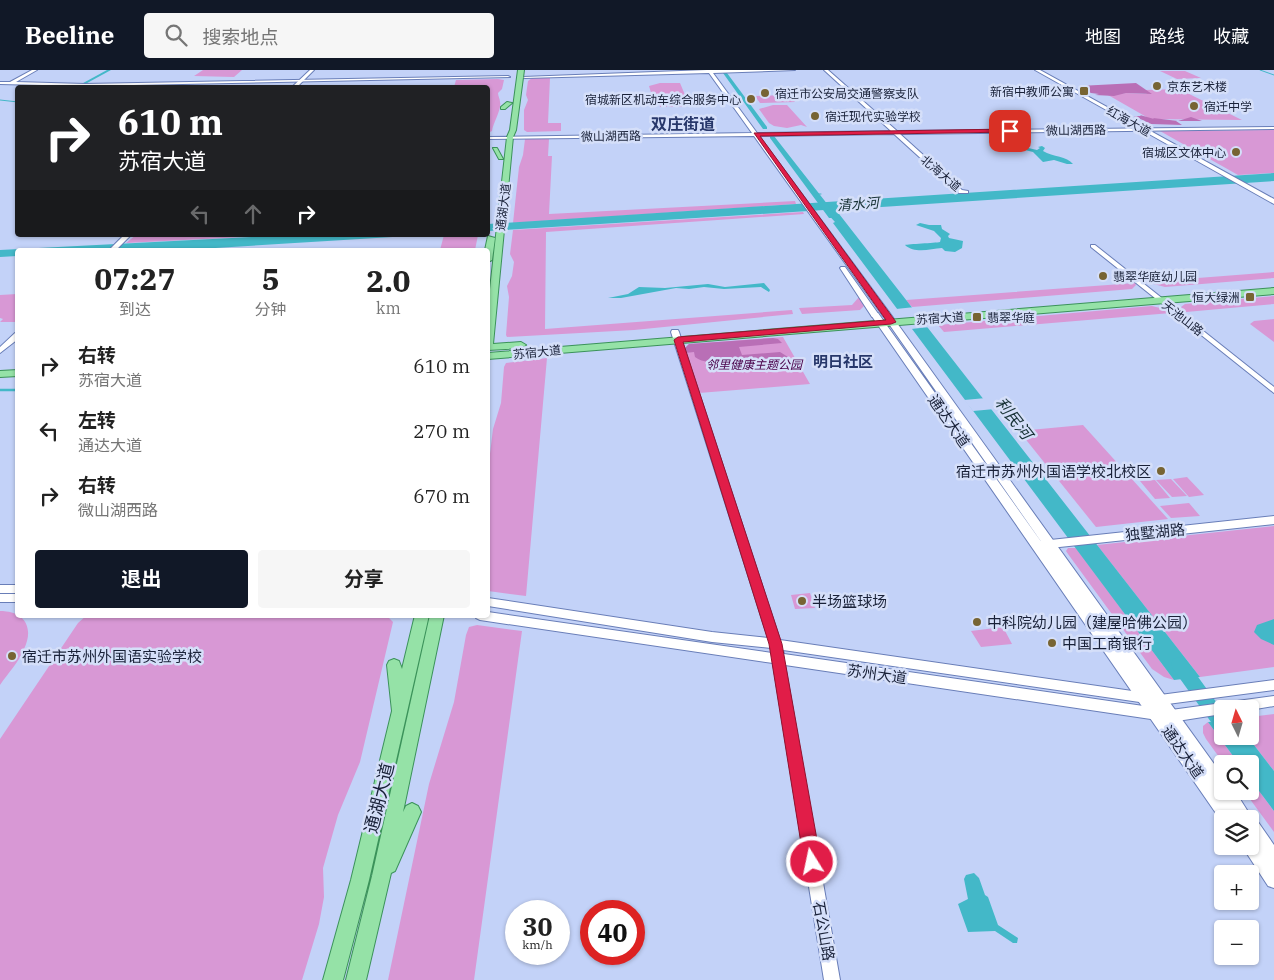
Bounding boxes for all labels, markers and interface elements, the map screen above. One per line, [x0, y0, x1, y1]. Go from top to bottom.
search box [144, 13, 494, 58]
text: Beeline [25, 19, 114, 51]
icon: search [162, 21, 190, 49]
text: 搜索地点 [202, 25, 278, 49]
text: 地图 [1085, 25, 1121, 48]
text: 路线 [1149, 25, 1185, 48]
text: 收藏 [1213, 25, 1249, 48]
place label: 京东艺术楼 [1167, 79, 1227, 94]
marker: 京东艺术楼 [1151, 80, 1163, 92]
place label: 新宿中教师公寓 [990, 84, 1074, 99]
marker: 新宿中教师公寓 [1078, 85, 1090, 97]
place label: 宿迁市公安局交通警察支队 [775, 86, 919, 101]
marker: 宿迁市公安局交通警察支队 [759, 87, 771, 99]
place label: 宿城新区机动车综合服务中心 [585, 92, 741, 107]
marker: 宿城新区机动车综合服务中心 [745, 93, 757, 105]
text: 610 m [118, 99, 223, 145]
place label: 宿迁中学 [1204, 99, 1252, 114]
marker: 宿迁中学 [1188, 100, 1200, 112]
street label: 红海大道 [1104, 103, 1154, 139]
icon: right [35, 105, 100, 170]
place label: 宿迁现代实验学校 [825, 109, 921, 124]
marker: 宿迁现代实验学校 [809, 110, 821, 122]
pin [989, 110, 1031, 152]
district label: 双庄街道 [651, 114, 715, 134]
icon: arrive [996, 117, 1024, 145]
street label: 微山湖西路 [1046, 122, 1106, 138]
street label: 微山湖西路 [581, 128, 641, 144]
place label: 宿城区文体中心 [1142, 145, 1226, 160]
text: 苏宿大道 [118, 146, 206, 175]
marker: 宿城区文体中心 [1230, 146, 1242, 158]
street label: 北海大道 [918, 152, 964, 194]
street label: 通湖大道 [493, 182, 513, 232]
water label: 清水河 [836, 193, 883, 214]
icon: left [186, 200, 214, 228]
icon: ahead [239, 200, 267, 228]
icon: right [292, 200, 320, 228]
text: 07:27 [94, 259, 175, 298]
text: 5 [262, 259, 280, 298]
text: 2.0 [366, 261, 411, 300]
place label: 翡翠华庭幼儿园 [1113, 269, 1197, 284]
marker: 翡翠华庭幼儿园 [1097, 270, 1109, 282]
place label: 恒大绿洲 [1192, 290, 1240, 305]
marker: 恒大绿洲 [1244, 291, 1256, 303]
street label: 天池山路 [1159, 297, 1207, 339]
text: km [376, 298, 401, 318]
text: 到达 [119, 299, 151, 319]
text: 分钟 [255, 299, 287, 319]
street label: 苏宿大道 [916, 309, 964, 327]
place label: 翡翠华庭 [987, 310, 1035, 325]
marker: 翡翠华庭 [971, 311, 983, 323]
street label: 苏宿大道 [512, 342, 562, 362]
text: 右转 [78, 343, 116, 367]
icon: right [35, 352, 63, 380]
district label: 明日社区 [813, 352, 873, 371]
text: 610 m [413, 354, 470, 378]
park label: 邻里健康主题公园 [706, 357, 804, 372]
text: 苏宿大道 [78, 370, 142, 390]
street label: 通达大道 [924, 391, 974, 451]
water label: 利民河 [991, 393, 1038, 445]
text: 左转 [78, 408, 116, 432]
icon: left [35, 417, 63, 445]
text: 270 m [413, 419, 470, 443]
text: 通达大道 [78, 435, 142, 455]
place label: 宿迁市苏州外国语学校北校区 [956, 462, 1151, 481]
marker: 宿迁市苏州外国语学校北校区 [1155, 465, 1167, 477]
text: 右转 [78, 473, 116, 497]
icon: right [35, 482, 63, 510]
text: 670 m [413, 484, 470, 508]
text: 微山湖西路 [78, 500, 158, 520]
street label: 独墅湖路 [1124, 519, 1186, 545]
button: 退出 [35, 550, 248, 608]
button: 分享 [258, 550, 470, 608]
place label: 半场篮球场 [812, 592, 887, 611]
marker: 半场篮球场 [796, 595, 808, 607]
place label: 中科院幼儿园（建屋哈佛公园） [987, 613, 1197, 632]
marker: 中科院幼儿园（建屋哈佛公园） [971, 616, 983, 628]
place label: 中国工商银行 [1062, 634, 1152, 653]
marker: 中国工商银行 [1046, 637, 1058, 649]
place label: 宿迁市苏州外国语实验学校 [22, 647, 202, 666]
marker: 宿迁市苏州外国语实验学校 [6, 650, 18, 662]
street label: 苏州大道 [846, 660, 908, 688]
north arrow [1214, 700, 1259, 745]
map controls [1214, 700, 1259, 965]
street label: 通达大道 [1158, 722, 1208, 782]
button: search [1214, 755, 1259, 800]
street label: 通湖大道 [359, 760, 399, 836]
button: layers [1214, 810, 1259, 855]
position arrow [785, 835, 837, 887]
button: + [1214, 865, 1259, 910]
speed limit sign: 40 [580, 900, 645, 965]
street label: 石公山路 [809, 900, 839, 962]
text: 30 [522, 910, 553, 943]
button: − [1214, 920, 1259, 965]
text: km/h [522, 937, 553, 952]

